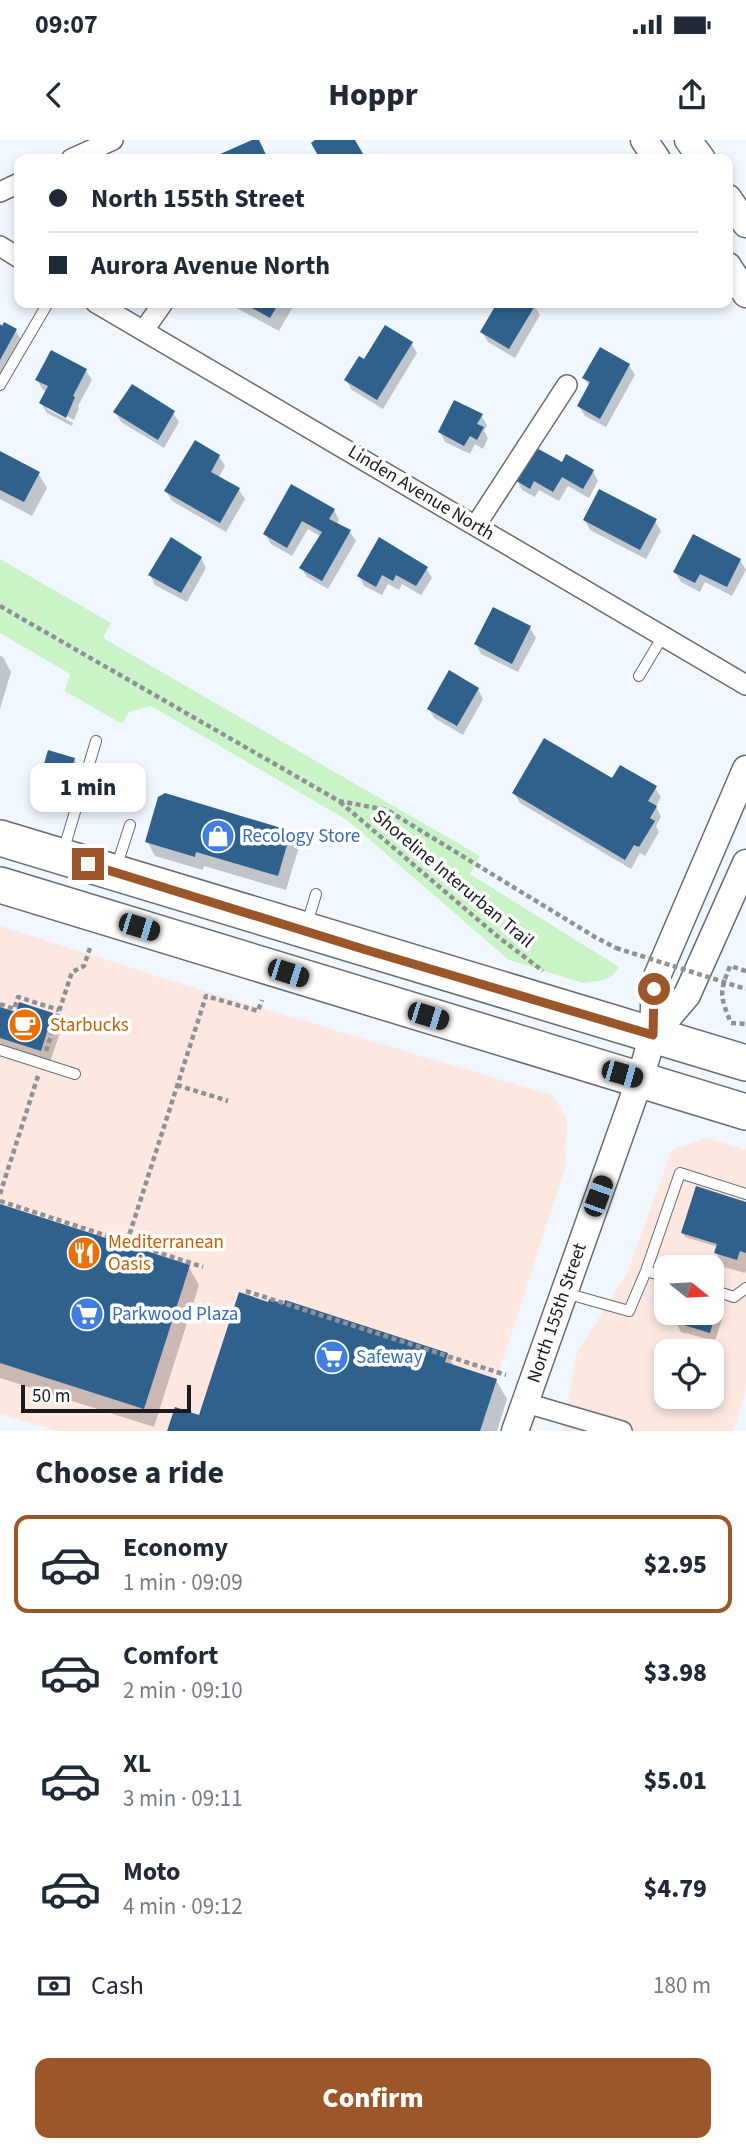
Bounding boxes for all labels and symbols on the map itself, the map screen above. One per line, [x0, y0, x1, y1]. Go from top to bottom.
street label: Linden Avenue North [343, 438, 499, 548]
callout: 1 min [30, 762, 146, 812]
street label: Shoreline Interurban Trail [367, 803, 539, 955]
shop icon: Recology Store [199, 817, 237, 855]
place label: Recology Store [242, 823, 360, 850]
route end [72, 848, 104, 880]
car [116, 911, 163, 943]
car [265, 957, 312, 989]
route start [638, 973, 670, 1005]
car [405, 1000, 452, 1032]
cafe icon: Starbucks [6, 1006, 44, 1044]
place label: Starbucks [50, 1012, 129, 1039]
car [599, 1058, 646, 1090]
car [581, 1173, 616, 1219]
place label: Mediterranean Oasis [108, 1229, 224, 1278]
restaurant icon: Mediterranean Oasis [65, 1234, 103, 1272]
street label: North 155th Street [520, 1239, 594, 1387]
north arrow [654, 1255, 724, 1325]
supermarket icon: Parkwood Plaza [68, 1295, 106, 1333]
place label: Parkwood Plaza [112, 1301, 238, 1328]
supermarket icon: Safeway [313, 1338, 351, 1376]
place label: Safeway [356, 1344, 423, 1371]
scale bar [21, 1382, 191, 1414]

